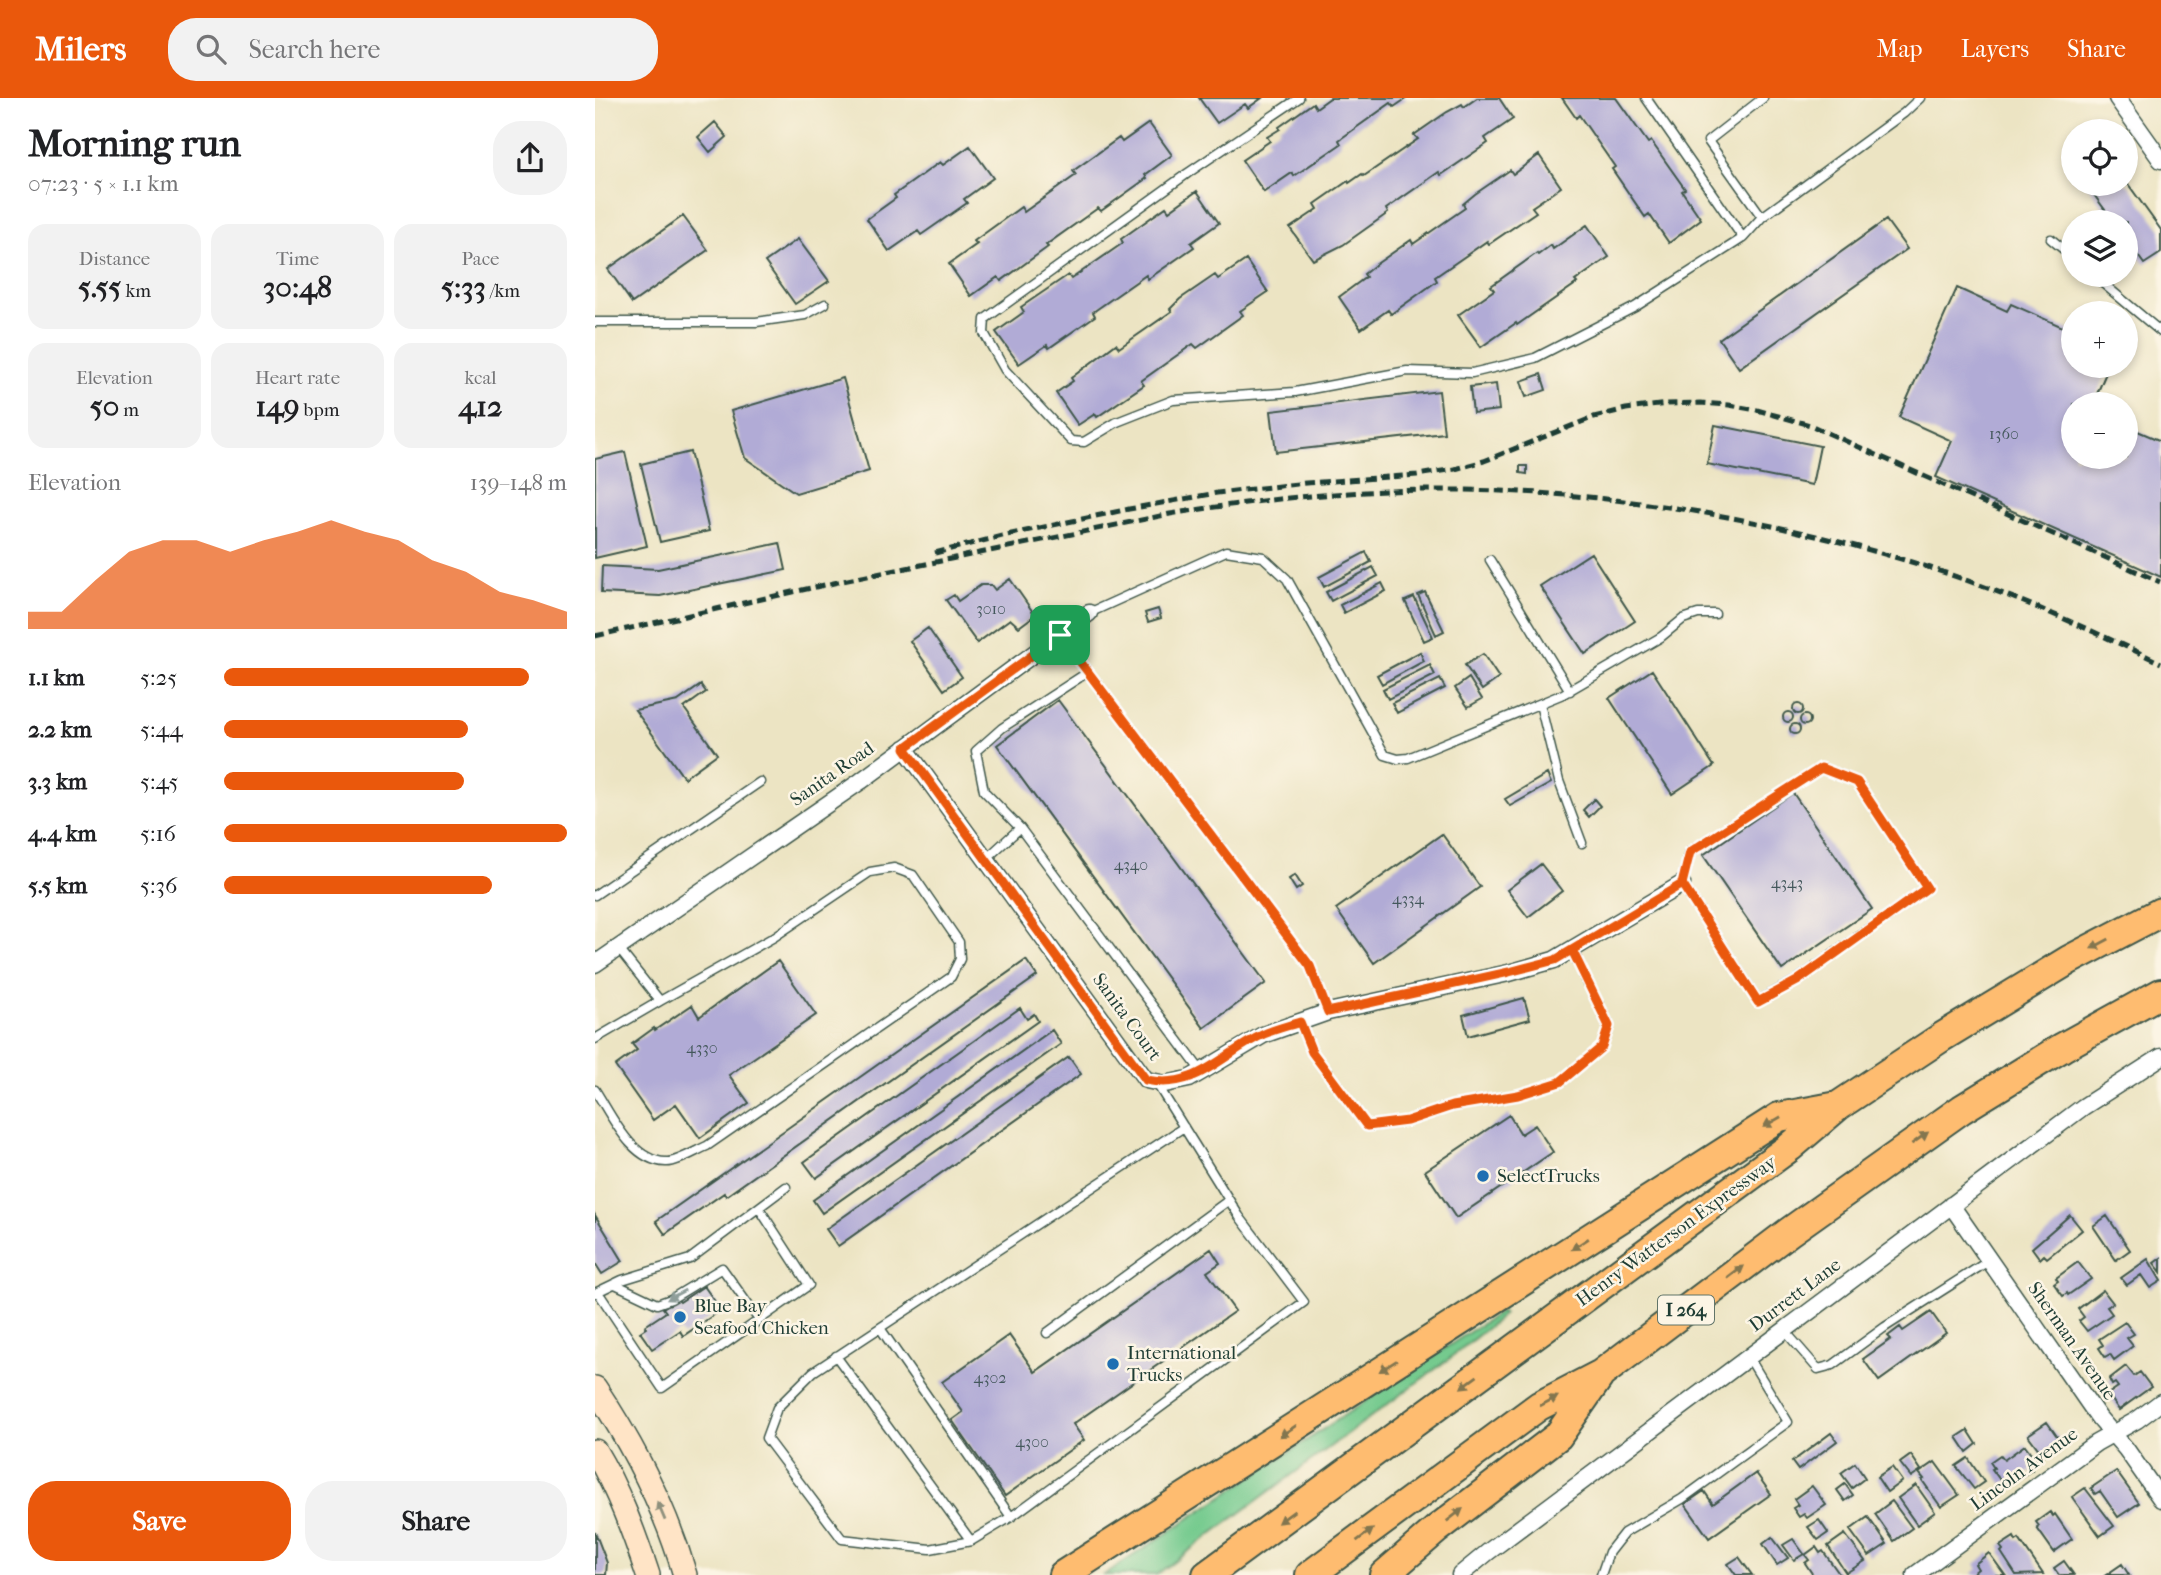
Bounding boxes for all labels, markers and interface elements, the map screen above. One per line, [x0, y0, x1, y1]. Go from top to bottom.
search box [168, 18, 658, 81]
text: Milers [35, 30, 126, 69]
icon: search [192, 30, 230, 68]
text: Search here [248, 34, 380, 65]
text: Map [1877, 35, 1923, 63]
text: Layers [1961, 35, 2029, 63]
text: Share [2067, 35, 2126, 63]
map controls [2061, 119, 2138, 469]
button: locate [2061, 119, 2138, 196]
text: Morning run [28, 121, 241, 166]
button: share [493, 121, 567, 195]
text: 07:23 · 5 × 1.1 km [28, 170, 179, 197]
button: layers [2061, 210, 2138, 287]
text: Distance [79, 248, 150, 270]
text: Time [276, 248, 319, 270]
text: Pace [462, 248, 499, 270]
text: 5.55 [78, 270, 121, 305]
text: 30:48 [263, 270, 332, 305]
text: 5:33 [441, 270, 486, 305]
text: km [121, 280, 151, 302]
text: /km [486, 280, 520, 302]
button: + [2061, 301, 2138, 378]
text: Elevation [76, 367, 153, 389]
text: Heart rate [255, 367, 340, 389]
text: kcal [465, 367, 496, 389]
text: 50 [90, 389, 119, 424]
text: 149 [255, 389, 300, 424]
text: 412 [459, 389, 502, 424]
button: − [2061, 392, 2138, 469]
text: m [119, 399, 139, 421]
text: bpm [300, 399, 340, 421]
house number: 1360 [1989, 424, 2019, 443]
text: Elevation [28, 469, 121, 496]
text: 139–148 m [470, 469, 567, 496]
house number: 3010 [976, 599, 1006, 618]
pin [1030, 605, 1090, 665]
icon: arrive [1041, 616, 1079, 654]
text: 1.1 km [28, 664, 85, 691]
text: 5:25 [140, 664, 177, 691]
text: 2.2 km [28, 716, 92, 743]
text: 5:44 [140, 716, 183, 743]
street label: Sanita Road [786, 737, 879, 811]
text: 3.3 km [28, 768, 87, 795]
text: 5:45 [140, 768, 178, 795]
text: 4.4 km [28, 820, 97, 847]
text: 5:16 [140, 820, 176, 847]
house number: 4340 [1114, 855, 1148, 874]
text: 5.5 km [28, 872, 87, 899]
text: 5:36 [140, 872, 177, 899]
house number: 4343 [1771, 873, 1803, 892]
house number: 4334 [1392, 889, 1425, 908]
one-way arrow [2090, 937, 2110, 949]
street label: Sanita Court [1088, 969, 1166, 1065]
house number: 4330 [686, 1038, 718, 1057]
one-way arrow [1762, 1116, 1781, 1128]
one-way arrow [1911, 1131, 1929, 1145]
street label: Henry Watterson Expressway [1572, 1150, 1781, 1311]
place label: SelectTrucks [1497, 1165, 1600, 1187]
marker: SelectTrucks [1475, 1168, 1491, 1184]
one-way arrow [1570, 1238, 1590, 1251]
street label: Durrett Lane [1745, 1253, 1845, 1337]
one-way arrow [1727, 1265, 1745, 1279]
street label: Sherman Avenue [2023, 1278, 2121, 1404]
one-way arrow [666, 1290, 686, 1301]
place label: Blue Bay Seafood Chicken [694, 1295, 829, 1339]
road number: I 264 [1658, 1296, 1714, 1324]
marker: Blue Bay Seafood Chicken [672, 1309, 688, 1325]
place label: International Trucks [1127, 1342, 1236, 1386]
marker: International Trucks [1105, 1356, 1121, 1372]
one-way arrow [1378, 1359, 1397, 1372]
house number: 4302 [973, 1368, 1007, 1387]
one-way arrow [1460, 1375, 1479, 1389]
one-way arrow [1539, 1395, 1559, 1407]
street label: Lincoln Avenue [1966, 1423, 2082, 1515]
one-way arrow [1279, 1424, 1297, 1438]
house number: 4300 [1015, 1432, 1049, 1451]
button: Save [28, 1481, 291, 1561]
button: Share [305, 1481, 567, 1561]
one-way arrow [655, 1501, 667, 1521]
one-way arrow [1445, 1507, 1463, 1522]
one-way arrow [1277, 1510, 1295, 1524]
one-way arrow [1356, 1528, 1374, 1542]

